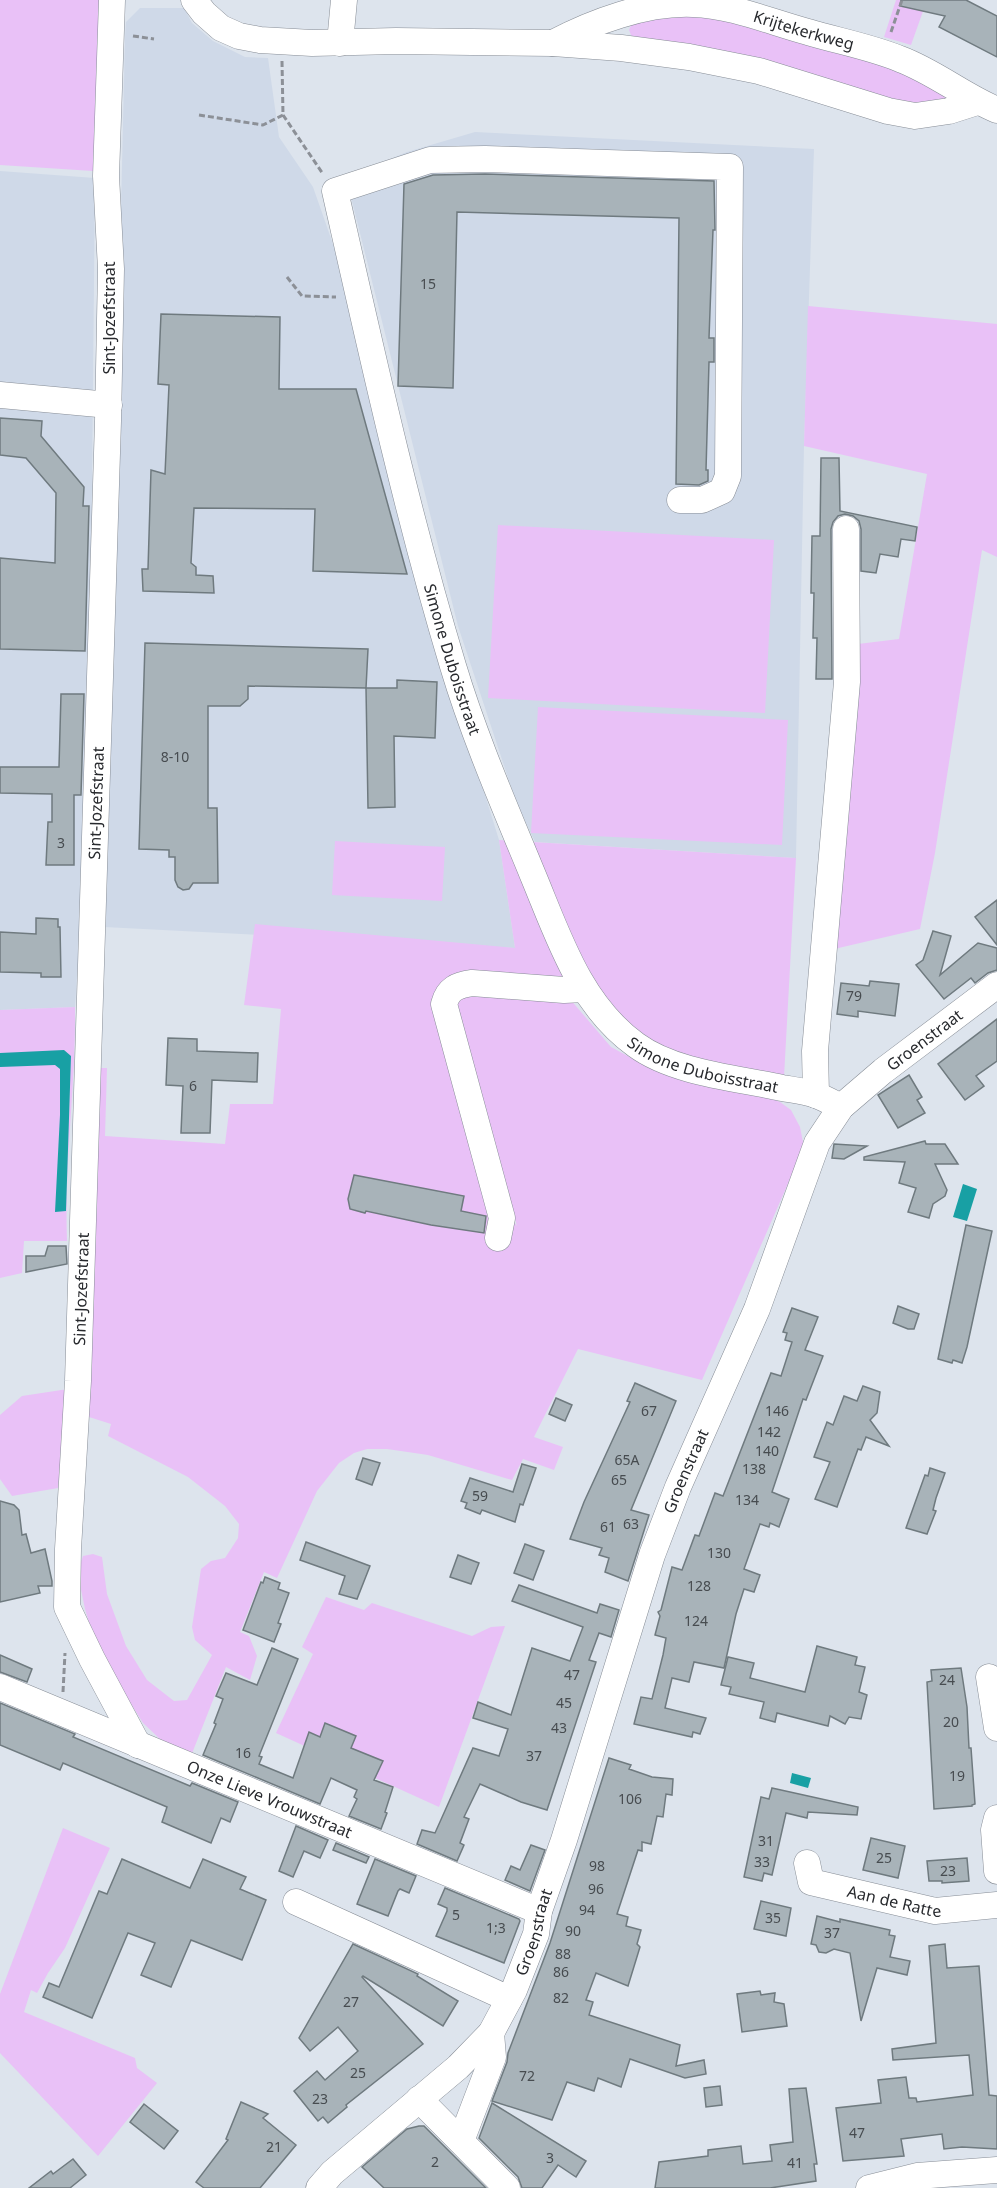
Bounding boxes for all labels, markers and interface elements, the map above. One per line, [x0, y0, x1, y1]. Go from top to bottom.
street label: Krijtekerkweg [751, 5, 856, 55]
street label: Sint-Jozefstraat [98, 261, 120, 375]
house number: 15 [420, 274, 436, 293]
street label: Simone Duboisstraat [419, 581, 486, 738]
street label: Sint-Jozefstraat [83, 746, 109, 860]
house number: 8-10 [161, 747, 189, 766]
house number: 3 [57, 833, 65, 852]
house number: 79 [846, 986, 862, 1005]
street label: Groenstraat [882, 1004, 967, 1076]
street label: Simone Duboisstraat [623, 1032, 781, 1098]
house number: 6 [189, 1076, 197, 1095]
street label: Sint-Jozefstraat [68, 1232, 94, 1346]
house number: 67 [641, 1401, 657, 1420]
house number: 146 [765, 1401, 789, 1420]
house number: 142 [757, 1422, 781, 1441]
street label: Groenstraat [658, 1425, 714, 1517]
house number: 140 [755, 1441, 779, 1460]
house number: 65A [615, 1450, 640, 1469]
house number: 138 [742, 1459, 766, 1478]
house number: 65 [611, 1470, 627, 1489]
house number: 59 [472, 1486, 488, 1505]
house number: 134 [735, 1490, 759, 1509]
house number: 63 [623, 1514, 639, 1533]
house number: 61 [600, 1517, 616, 1536]
house number: 130 [707, 1543, 731, 1562]
house number: 128 [687, 1576, 711, 1595]
house number: 124 [684, 1611, 708, 1630]
house number: 47 [564, 1665, 580, 1684]
house number: 24 [939, 1670, 955, 1689]
house number: 45 [556, 1693, 572, 1712]
house number: 20 [943, 1712, 959, 1731]
house number: 43 [551, 1718, 567, 1737]
house number: 16 [235, 1743, 251, 1762]
house number: 37 [526, 1746, 542, 1765]
street label: Onze Lieve Vrouwstraat [184, 1755, 356, 1843]
house number: 19 [949, 1766, 965, 1785]
house number: 106 [618, 1789, 642, 1808]
house number: 31 [758, 1831, 774, 1850]
house number: 25 [876, 1848, 892, 1867]
house number: 33 [754, 1852, 770, 1871]
house number: 98 [589, 1856, 605, 1875]
house number: 23 [940, 1861, 956, 1880]
house number: 96 [588, 1879, 604, 1898]
street label: Aan de Ratte [845, 1880, 942, 1922]
street label: Groenstraat [510, 1885, 557, 1979]
house number: 94 [579, 1900, 595, 1919]
house number: 5 [452, 1905, 460, 1924]
house number: 35 [765, 1908, 781, 1927]
house number: 1;3 [486, 1918, 506, 1937]
house number: 90 [565, 1921, 581, 1940]
house number: 37 [824, 1923, 840, 1942]
house number: 88 [555, 1944, 571, 1963]
house number: 86 [553, 1962, 569, 1981]
house number: 82 [553, 1988, 569, 2007]
house number: 27 [343, 1992, 359, 2011]
house number: 25 [350, 2063, 366, 2082]
house number: 72 [519, 2066, 535, 2085]
house number: 23 [312, 2089, 328, 2108]
house number: 47 [849, 2123, 865, 2142]
house number: 21 [266, 2137, 282, 2156]
house number: 3 [546, 2148, 554, 2167]
house number: 2 [431, 2152, 439, 2171]
house number: 41 [787, 2153, 803, 2172]

